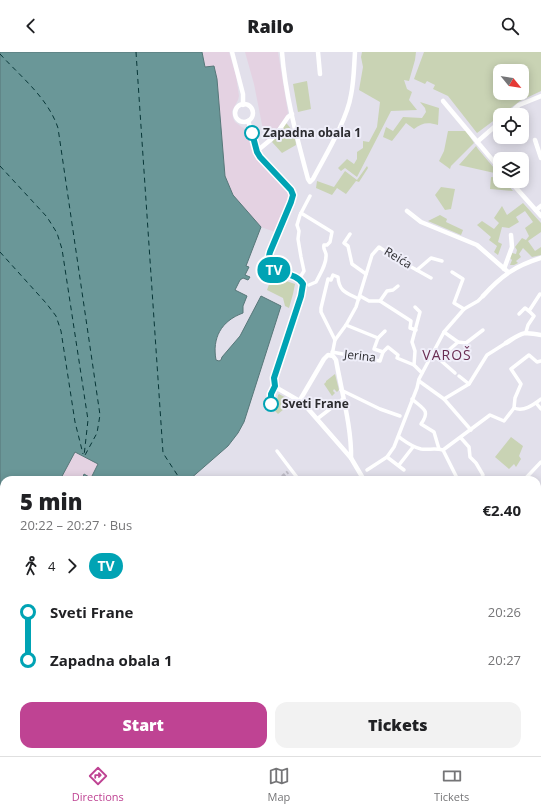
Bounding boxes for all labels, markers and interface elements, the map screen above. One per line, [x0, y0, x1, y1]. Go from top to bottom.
text: Railo [247, 14, 294, 38]
icon: back [20, 15, 42, 37]
icon: search [499, 15, 521, 37]
north arrow [493, 64, 529, 100]
map controls [493, 64, 529, 188]
button: locate [493, 108, 529, 144]
place label: Zapadna obala 1 [263, 124, 361, 141]
marker: Zapadna obala 1 [244, 125, 260, 141]
button: layers [493, 152, 529, 188]
street label: Reića [381, 243, 415, 272]
line badge: TV [256, 257, 292, 283]
text: TV [265, 260, 283, 279]
street label: Jerina [342, 345, 377, 366]
district label: VAROŠ [422, 345, 472, 364]
place label: Sveti Frane [282, 395, 349, 412]
marker: Sveti Frane [263, 396, 279, 412]
text: 5 min [20, 486, 83, 516]
text: €2.40 [482, 500, 521, 520]
text: 20:22 – 20:27 · Bus [20, 516, 132, 534]
icon: walk [20, 555, 42, 577]
icon: forward [61, 555, 83, 577]
text: TV [97, 556, 115, 575]
text: 4 [48, 557, 55, 575]
text: Sveti Frane [50, 602, 133, 622]
text: 20:26 [488, 603, 521, 621]
text: Zapadna obala 1 [50, 650, 173, 670]
text: 20:27 [488, 651, 521, 669]
button: Start [20, 702, 267, 748]
button: Tickets [275, 702, 521, 748]
tab: Directions [72, 765, 124, 804]
tab: Map [268, 765, 290, 804]
tab: Tickets [434, 765, 469, 804]

